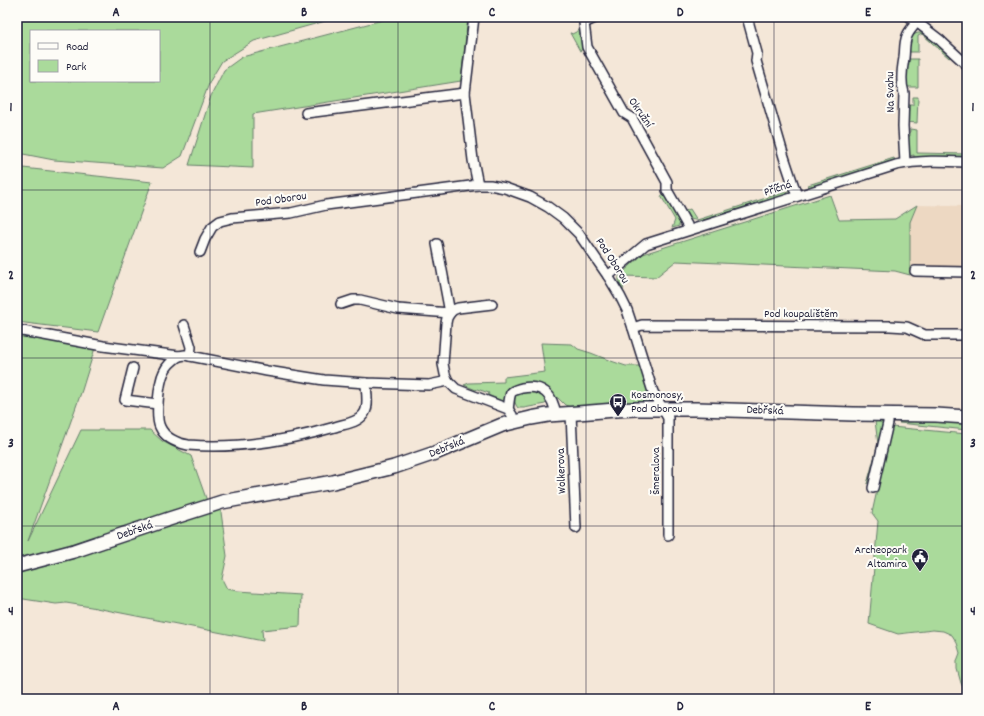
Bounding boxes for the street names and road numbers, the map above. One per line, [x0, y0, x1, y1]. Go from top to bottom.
street label: Na Svahu [882, 71, 900, 113]
street label: Okružní [623, 94, 657, 132]
street label: Příčná [762, 177, 794, 201]
street label: Pod Oborou [254, 188, 308, 212]
street label: Pod Oborou [591, 235, 633, 287]
street label: Pod koupalištěm [764, 306, 838, 323]
street label: Debřská [746, 402, 784, 420]
street label: Debřská [427, 433, 467, 463]
street label: Wolkerova [553, 447, 571, 494]
street label: Šmeralova [648, 447, 665, 495]
street label: Debřská [115, 517, 155, 545]

